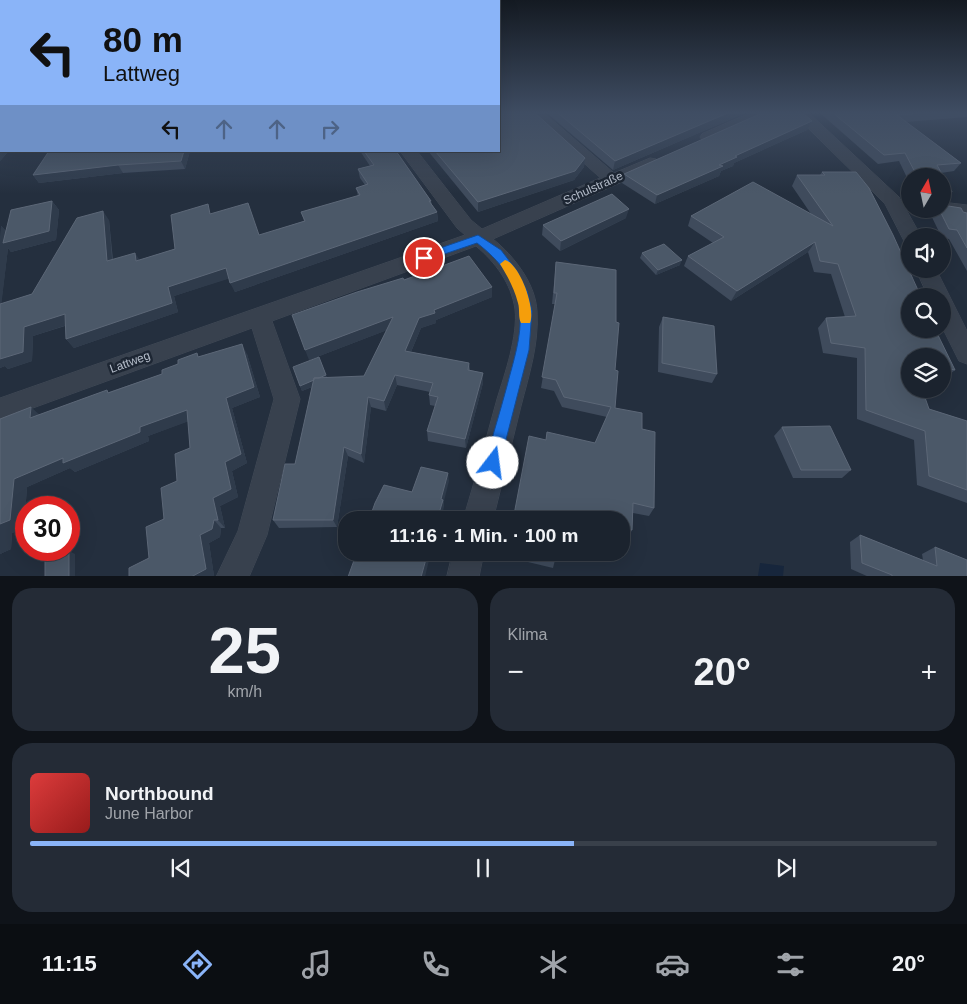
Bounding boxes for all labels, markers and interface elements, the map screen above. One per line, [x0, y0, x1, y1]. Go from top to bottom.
icon: left [20, 20, 85, 85]
text: 80 m [103, 20, 183, 59]
text: Lattweg [103, 61, 180, 86]
icon: left [157, 115, 185, 143]
icon: ahead [210, 115, 238, 143]
icon: ahead [263, 115, 291, 143]
icon: right [316, 115, 344, 143]
street label: Schulstraße [561, 168, 625, 207]
north arrow [901, 168, 951, 218]
map controls [901, 168, 951, 398]
button: sound [901, 228, 951, 278]
pin [403, 237, 445, 279]
icon: arrive [410, 244, 438, 272]
button: search [901, 288, 951, 338]
street label: Lattweg [108, 348, 152, 376]
button: layers [901, 348, 951, 398]
position arrow [466, 436, 518, 488]
speed limit sign: 30 [15, 496, 80, 561]
text: 11:16 · 1 Min. · 100 m [389, 525, 579, 546]
text: 25 [209, 614, 281, 687]
text: Klima [508, 626, 548, 643]
text: 20° [694, 651, 751, 693]
text: − [508, 656, 524, 687]
text: + [921, 656, 937, 687]
text: km/h [227, 683, 262, 700]
text: Northbound [105, 783, 214, 804]
text: June Harbor [105, 805, 193, 822]
icon: previous [167, 854, 195, 882]
icon: pause [469, 854, 497, 882]
icon: next [772, 854, 800, 882]
icon: directions [180, 947, 215, 982]
icon: music [299, 947, 334, 982]
icon: phone [418, 947, 453, 982]
icon: climate [536, 947, 571, 982]
icon: car [655, 947, 690, 982]
icon: filters [773, 947, 808, 982]
text: 11:15 [42, 951, 97, 976]
text: 20° [892, 951, 925, 976]

